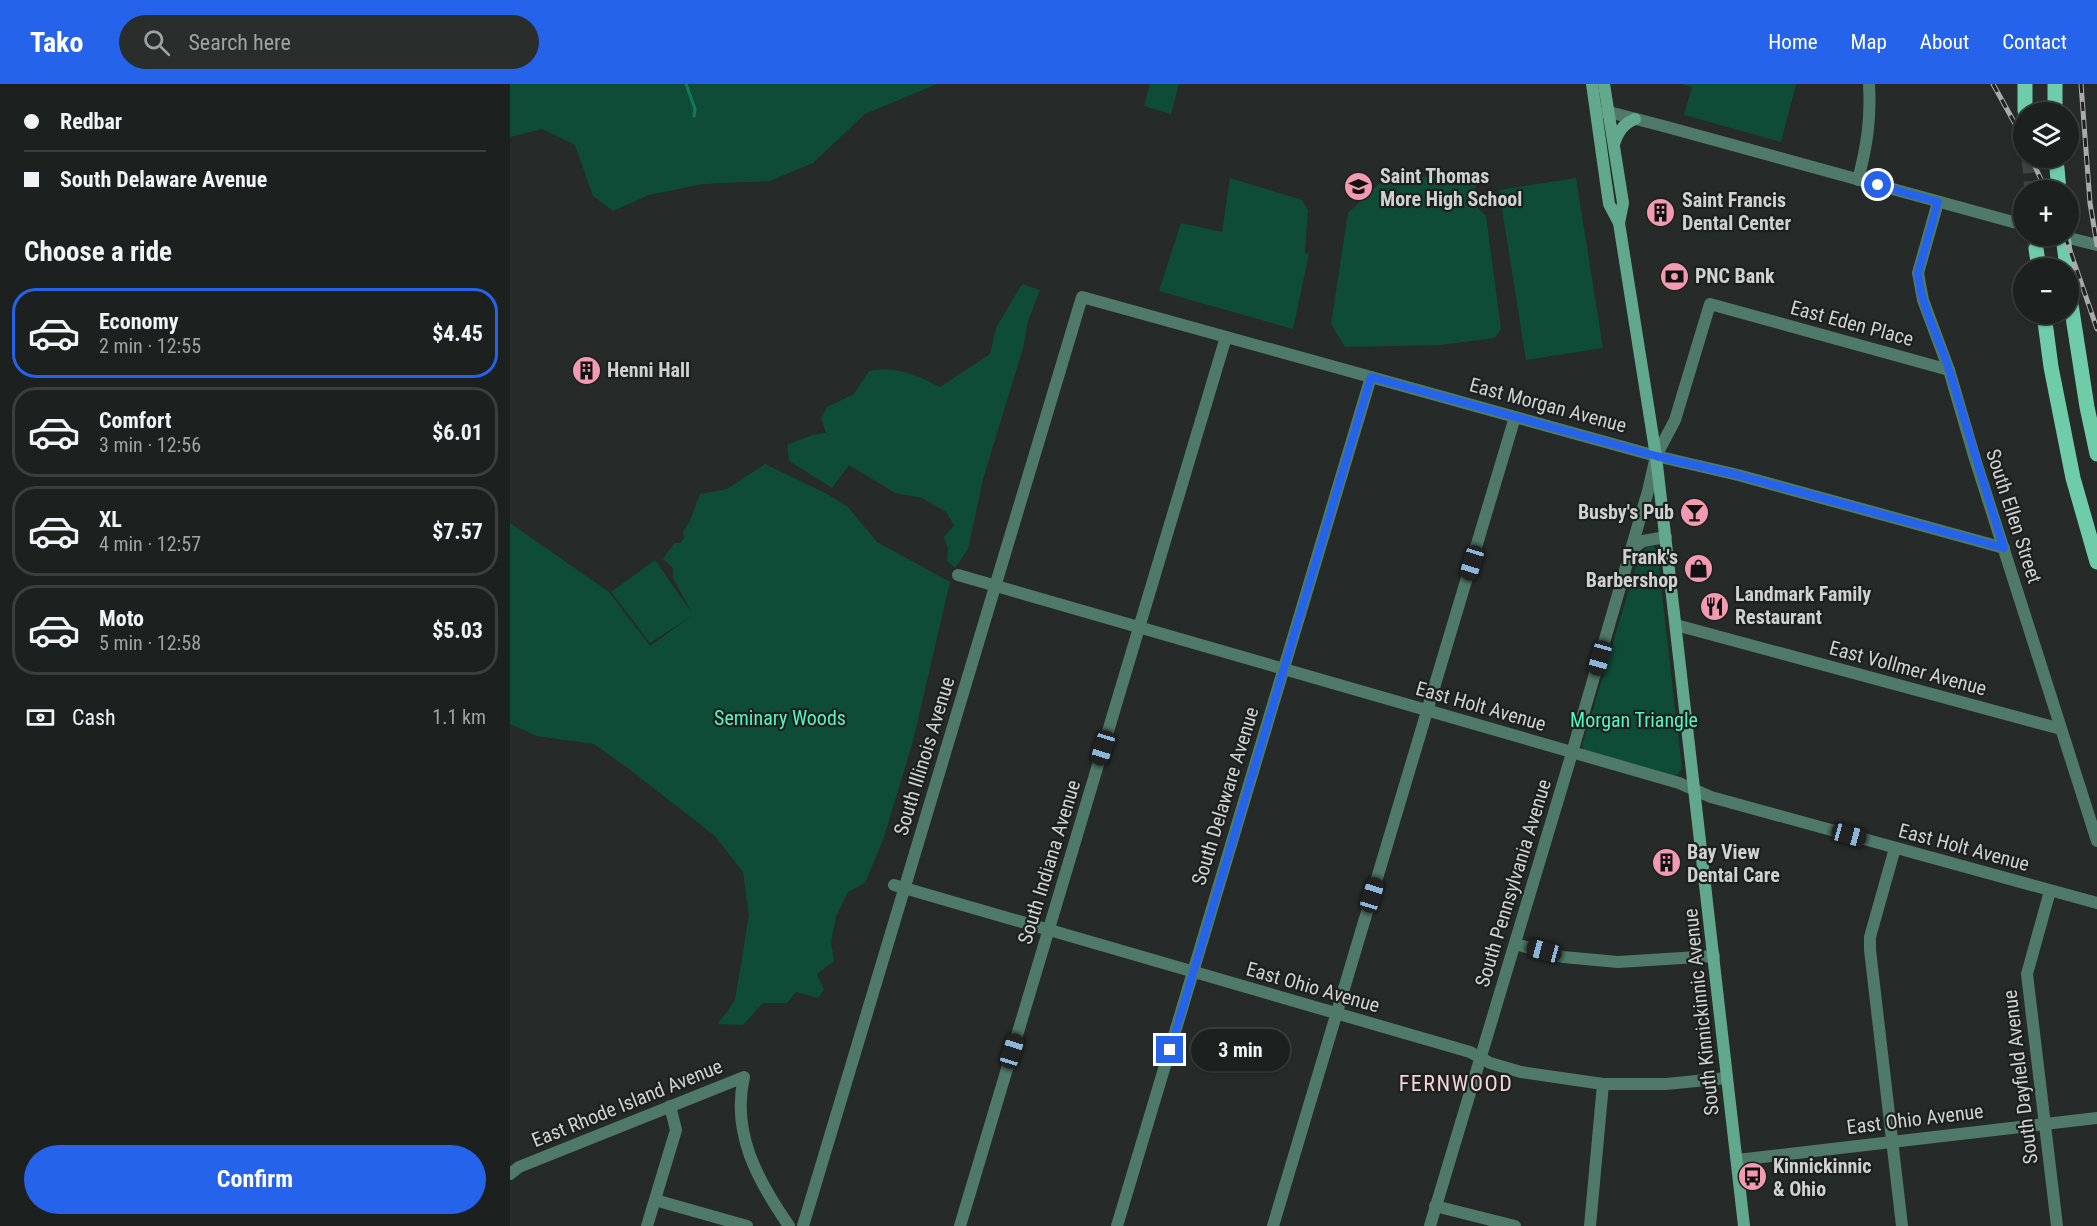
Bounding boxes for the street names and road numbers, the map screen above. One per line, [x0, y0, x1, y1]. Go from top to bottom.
street label: East Eden Place [1788, 295, 1916, 351]
street label: East Morgan Avenue [1467, 373, 1629, 437]
street label: South Ellen Street [1981, 446, 2047, 586]
street label: East Vollmer Avenue [1827, 635, 1989, 701]
street label: South Illinois Avenue [888, 674, 960, 838]
street label: East Holt Avenue [1413, 676, 1549, 736]
street label: South Delaware Avenue [1186, 704, 1264, 888]
street label: South Pennsylvania Avenue [1470, 776, 1556, 990]
street label: South Indiana Avenue [1013, 777, 1085, 947]
street label: East Holt Avenue [1896, 818, 2032, 876]
street label: South Kinnickinnic Avenue [1678, 907, 1724, 1117]
street label: East Ohio Avenue [1244, 956, 1382, 1018]
street label: South Dayfield Avenue [1997, 989, 2043, 1165]
street label: East Rhode Island Avenue [528, 1054, 726, 1152]
street label: East Ohio Avenue [1845, 1099, 1985, 1139]

